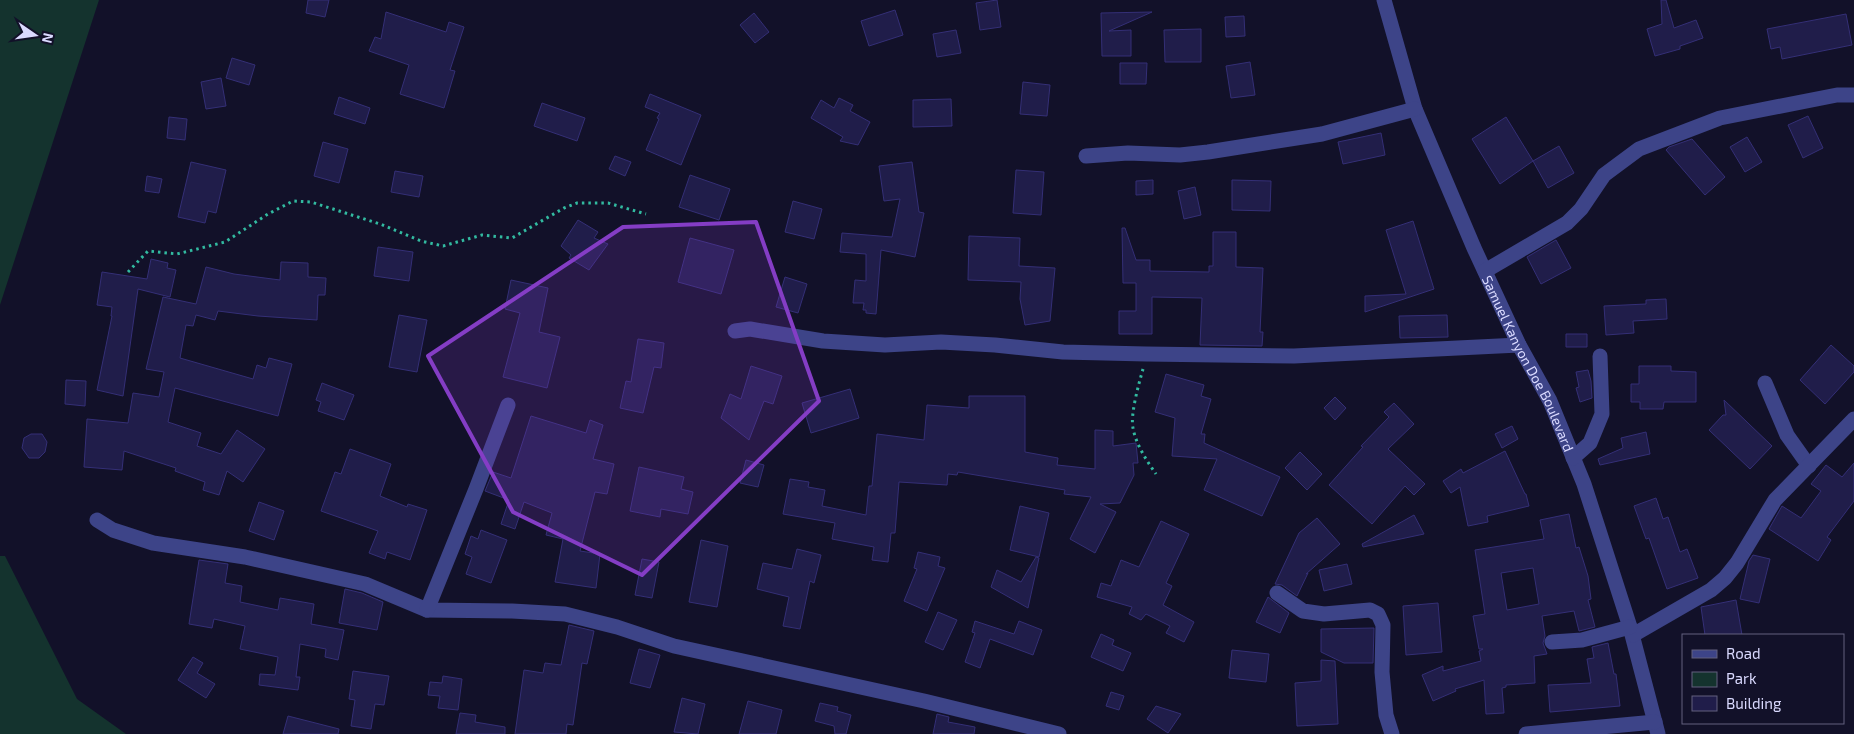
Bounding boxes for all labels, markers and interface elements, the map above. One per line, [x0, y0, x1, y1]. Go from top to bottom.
north arrow [10, 10, 60, 60]
text: N [39, 31, 58, 45]
street label: Samuel Kanyon Doe Boulevard [1479, 272, 1578, 454]
legend [1682, 634, 1844, 724]
text: Road [1726, 644, 1761, 662]
text: Park [1726, 669, 1757, 687]
text: Building [1726, 694, 1782, 712]

